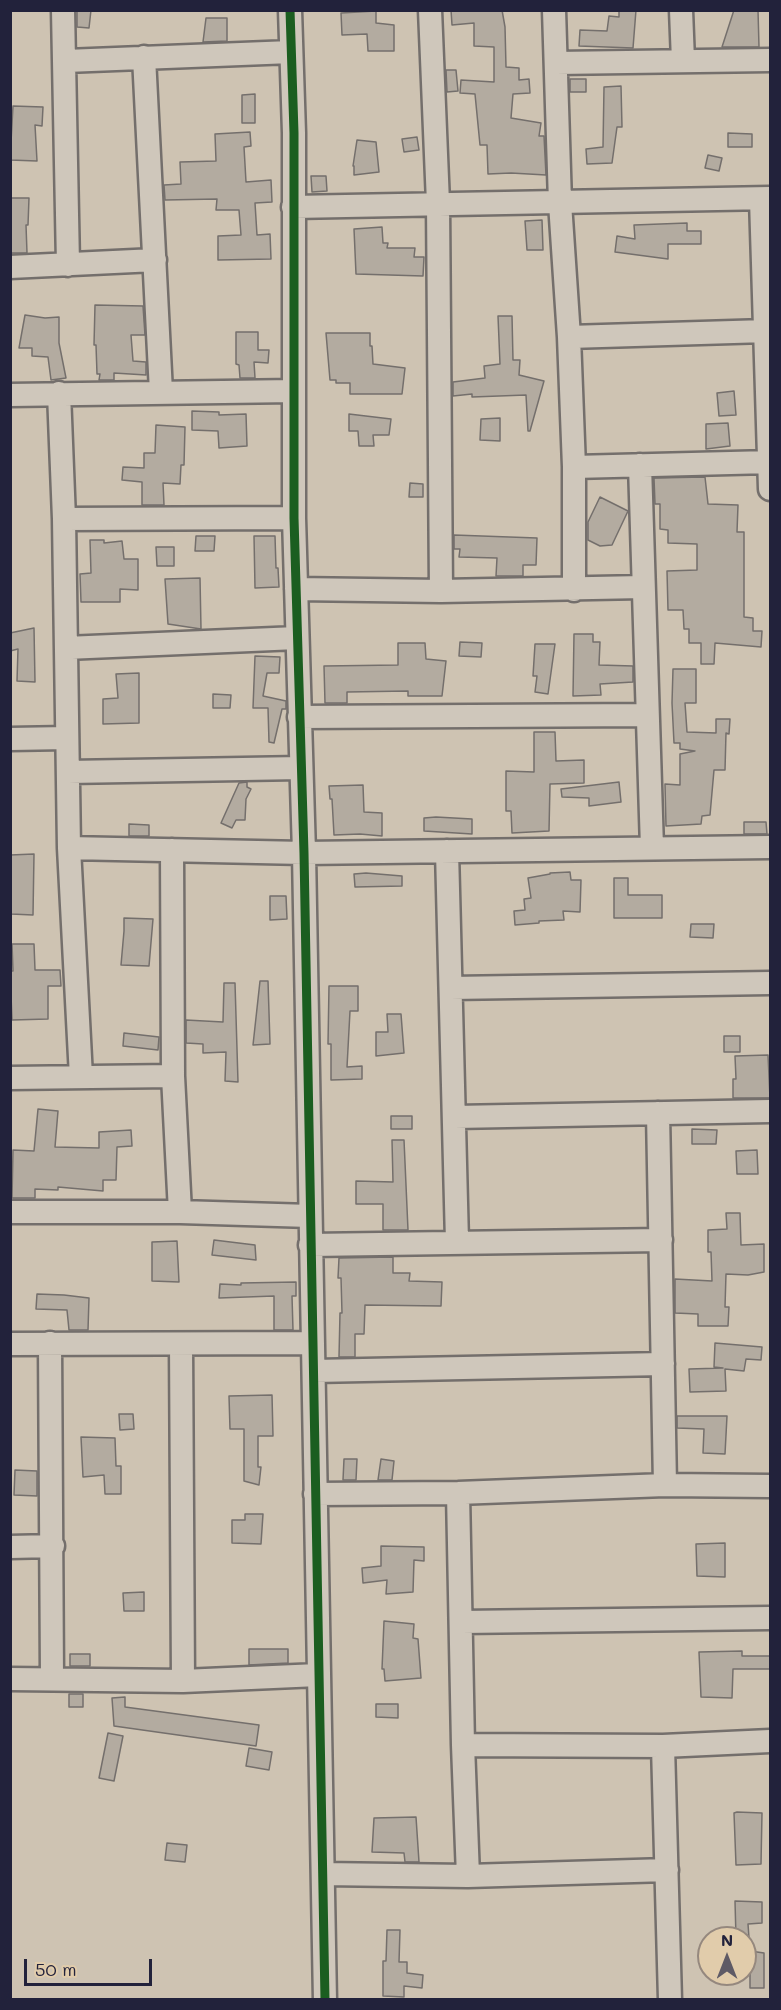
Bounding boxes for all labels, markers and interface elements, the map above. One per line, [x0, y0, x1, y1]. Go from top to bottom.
north arrow [697, 1926, 757, 1986]
text: N [721, 1929, 733, 1950]
scale bar [27, 1947, 154, 1985]
text: 50 m [35, 1957, 77, 1981]

